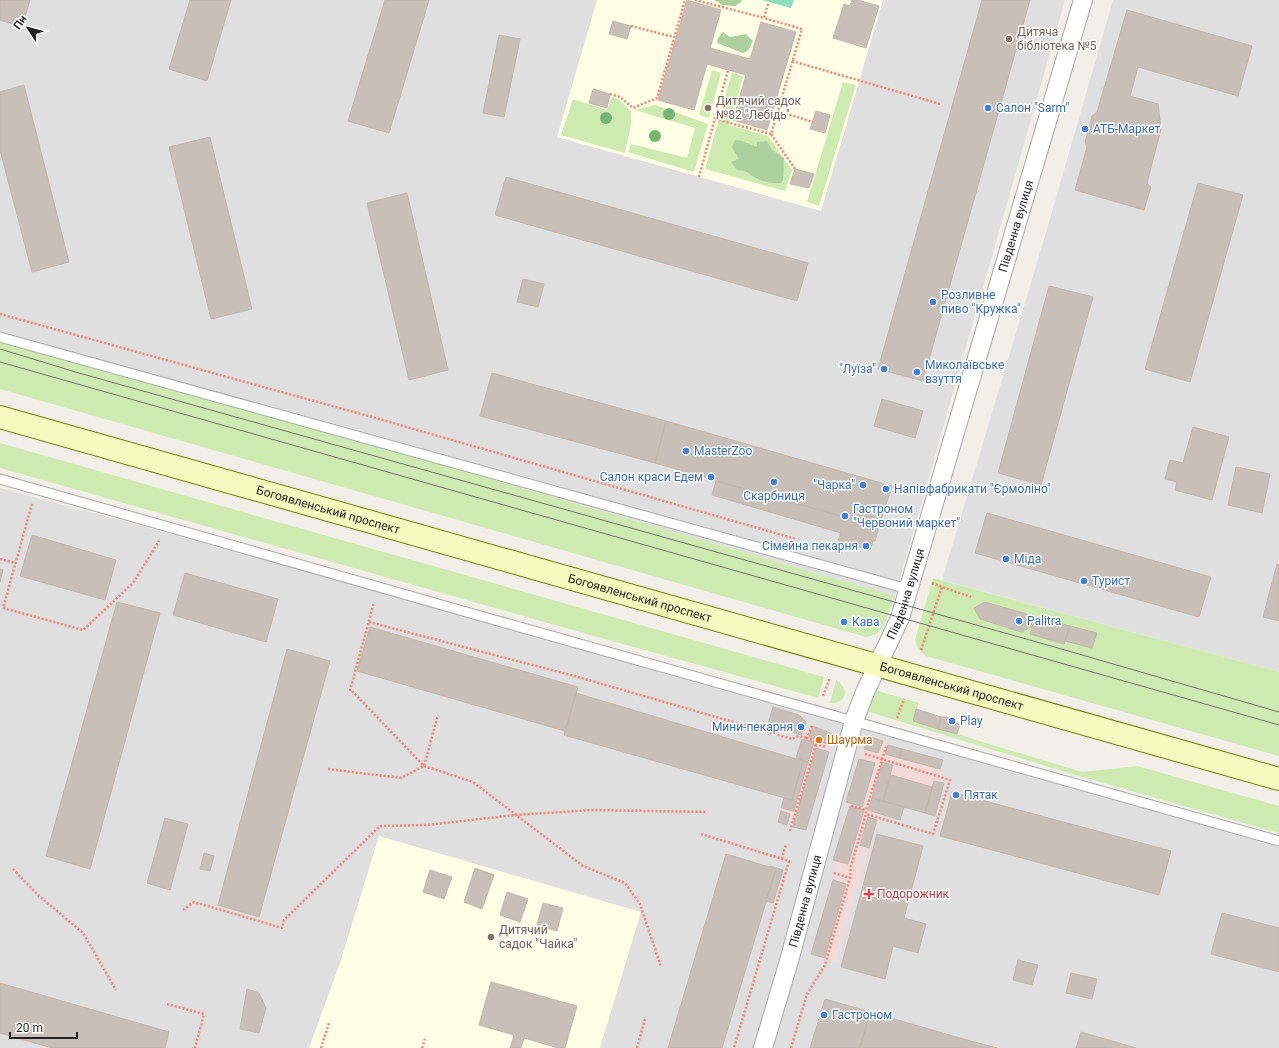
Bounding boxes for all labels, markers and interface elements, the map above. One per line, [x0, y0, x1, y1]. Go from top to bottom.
north arrow [8, 8, 48, 48]
text: Пн [11, 13, 30, 32]
place label: Дитяча бібліотека №5 [1017, 25, 1097, 53]
marker: Дитяча бібліотека №5 [1004, 34, 1014, 44]
place label: Дитячий садок №82 "Лебідь" [716, 94, 802, 122]
place label: Салон "Sarm" [996, 101, 1069, 115]
marker: Дитячий садок №82 "Лебідь" [703, 103, 713, 113]
marker: Салон "Sarm" [983, 103, 993, 113]
place label: АТБ-Маркет [1093, 122, 1161, 136]
marker: АТБ-Маркет [1080, 124, 1090, 134]
street label: Південна вулиця [996, 178, 1036, 274]
place label: Розливне пиво "Кружка" [941, 288, 1021, 316]
marker: Розливне пиво "Кружка" [928, 297, 938, 307]
place label: Миколаївське взуття [925, 358, 1004, 386]
place label: "Луїза" [839, 362, 876, 376]
marker: "Луїза" [879, 364, 889, 374]
marker: Миколаївське взуття [912, 367, 922, 377]
place label: MasterZoo [694, 444, 752, 458]
marker: MasterZoo [681, 446, 691, 456]
place label: Салон краси Едем [600, 470, 703, 484]
marker: Салон краси Едем [706, 472, 716, 482]
marker: Скарбниця [769, 477, 779, 487]
place label: "Чарка" [813, 478, 855, 492]
marker: "Чарка" [858, 480, 868, 490]
place label: Напівфабрикати "Єрмоліно" [894, 482, 1051, 496]
street label: Богоявленський проспект [255, 483, 402, 537]
marker: Напівфабрикати "Єрмоліно" [881, 484, 891, 494]
place label: Скарбниця [743, 489, 805, 503]
place label: Гастроном "Червоний маркет" [853, 502, 960, 530]
marker: Гастроном "Червоний маркет" [840, 511, 850, 521]
place label: Сімейна пекарня [762, 539, 858, 553]
marker: Сімейна пекарня [861, 541, 871, 551]
street label: Південна вулиця [884, 547, 927, 642]
place label: Міда [1014, 552, 1041, 566]
marker: Міда [1001, 554, 1011, 564]
street label: Богоявленський проспект [567, 571, 713, 625]
place label: Турист [1092, 574, 1130, 588]
marker: Турист [1079, 576, 1089, 586]
place label: Palitra [1027, 614, 1061, 628]
place label: Кава [852, 615, 880, 629]
marker: Palitra [1014, 616, 1024, 626]
marker: Кава [839, 617, 849, 627]
street label: Богоявленський проспект [878, 659, 1025, 713]
place label: Play [960, 714, 983, 728]
marker: Play [947, 716, 957, 726]
place label: Мини-пекарня [712, 720, 793, 734]
marker: Мини-пекарня [796, 722, 806, 732]
place label: Шаурма [827, 733, 873, 747]
marker: Шаурма [814, 735, 824, 745]
place label: Пятак [964, 788, 998, 802]
marker: Пятак [951, 790, 961, 800]
street label: Південна вулиця [786, 853, 824, 949]
place label: Подорожник [877, 887, 950, 901]
marker: Подорожник [864, 889, 874, 899]
place label: Дитячий садок "Чайка" [499, 923, 577, 951]
marker: Дитячий садок "Чайка" [486, 932, 496, 942]
place label: Гастроном [832, 1008, 892, 1022]
marker: Гастроном [819, 1010, 829, 1020]
scale bar [10, 1014, 77, 1040]
text: 20 m [16, 1021, 43, 1035]

